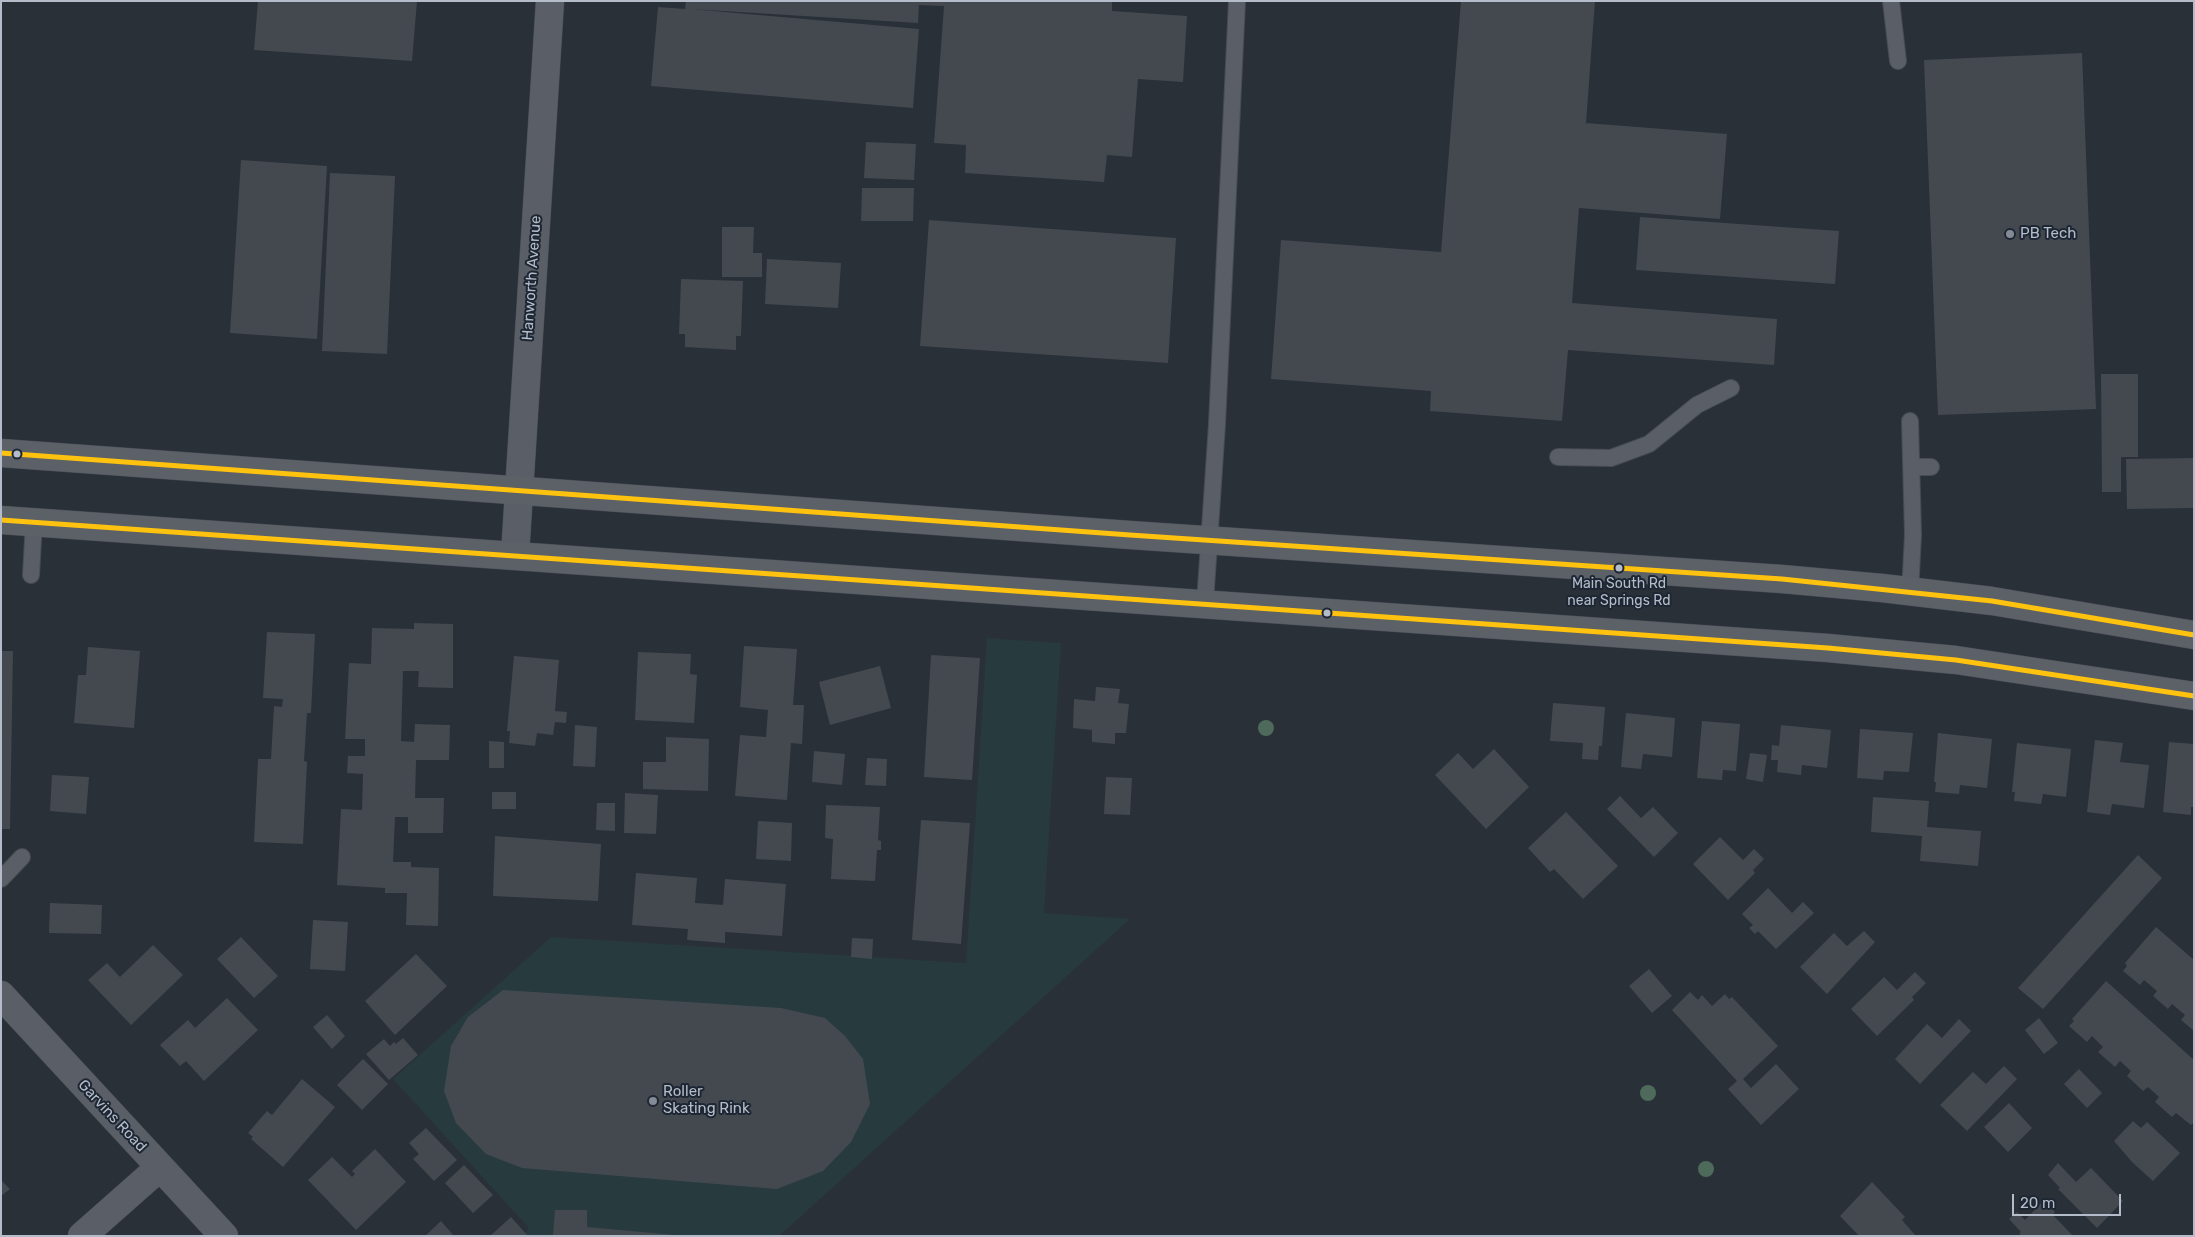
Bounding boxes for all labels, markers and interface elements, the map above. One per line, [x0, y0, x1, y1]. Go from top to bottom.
street label: Hanworth Avenue [519, 215, 545, 341]
place label: PB Tech [2020, 225, 2076, 243]
marker: PB Tech [2004, 228, 2016, 240]
unlabelled marker [12, 449, 22, 459]
marker: Main South Rd near Springs Rd [1614, 563, 1624, 573]
place label: Main South Rd near Springs Rd [1567, 576, 1671, 608]
unlabelled marker [1322, 608, 1332, 618]
street label: Garvins Road [74, 1076, 150, 1156]
place label: Roller Skating Rink [663, 1083, 750, 1118]
marker: Roller Skating Rink [647, 1095, 659, 1107]
scale bar [2015, 1184, 2124, 1216]
text: 20 m [2020, 1194, 2055, 1212]

